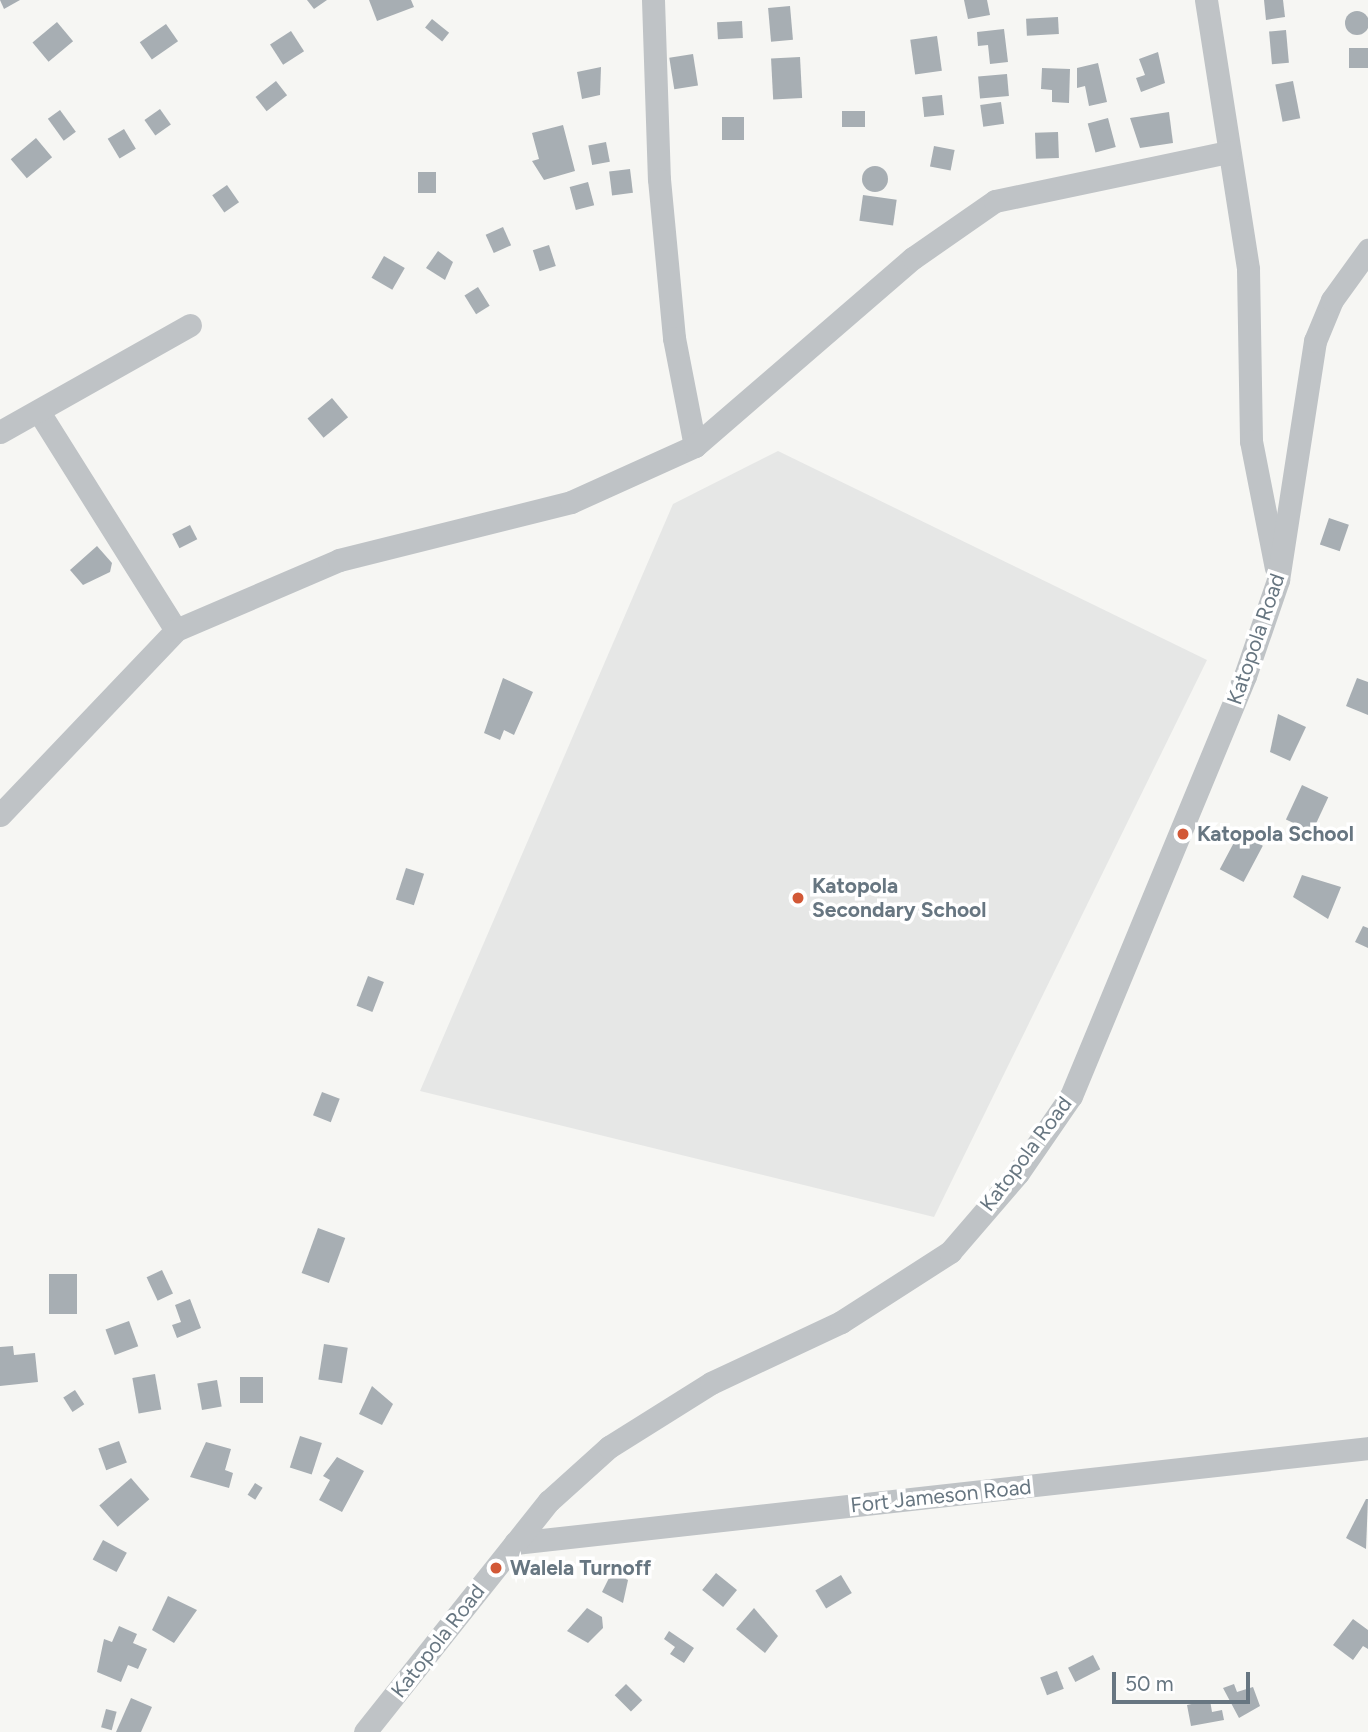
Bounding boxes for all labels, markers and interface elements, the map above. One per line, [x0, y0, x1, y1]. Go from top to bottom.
street label: Katopola Road [1222, 570, 1290, 708]
place label: Katopola School [1197, 821, 1354, 847]
marker: Katopola School [1175, 826, 1191, 842]
place label: Katopola Secondary School [812, 873, 986, 923]
marker: Katopola Secondary School [790, 890, 806, 906]
street label: Katopola Road [975, 1092, 1077, 1216]
street label: Fort Jameson Road [849, 1474, 1033, 1518]
place label: Walela Turnoff [510, 1555, 651, 1581]
marker: Walela Turnoff [488, 1560, 504, 1576]
street label: Katopola Road [386, 1579, 490, 1703]
scale bar [1116, 1658, 1254, 1702]
text: 50 m [1125, 1671, 1174, 1696]

